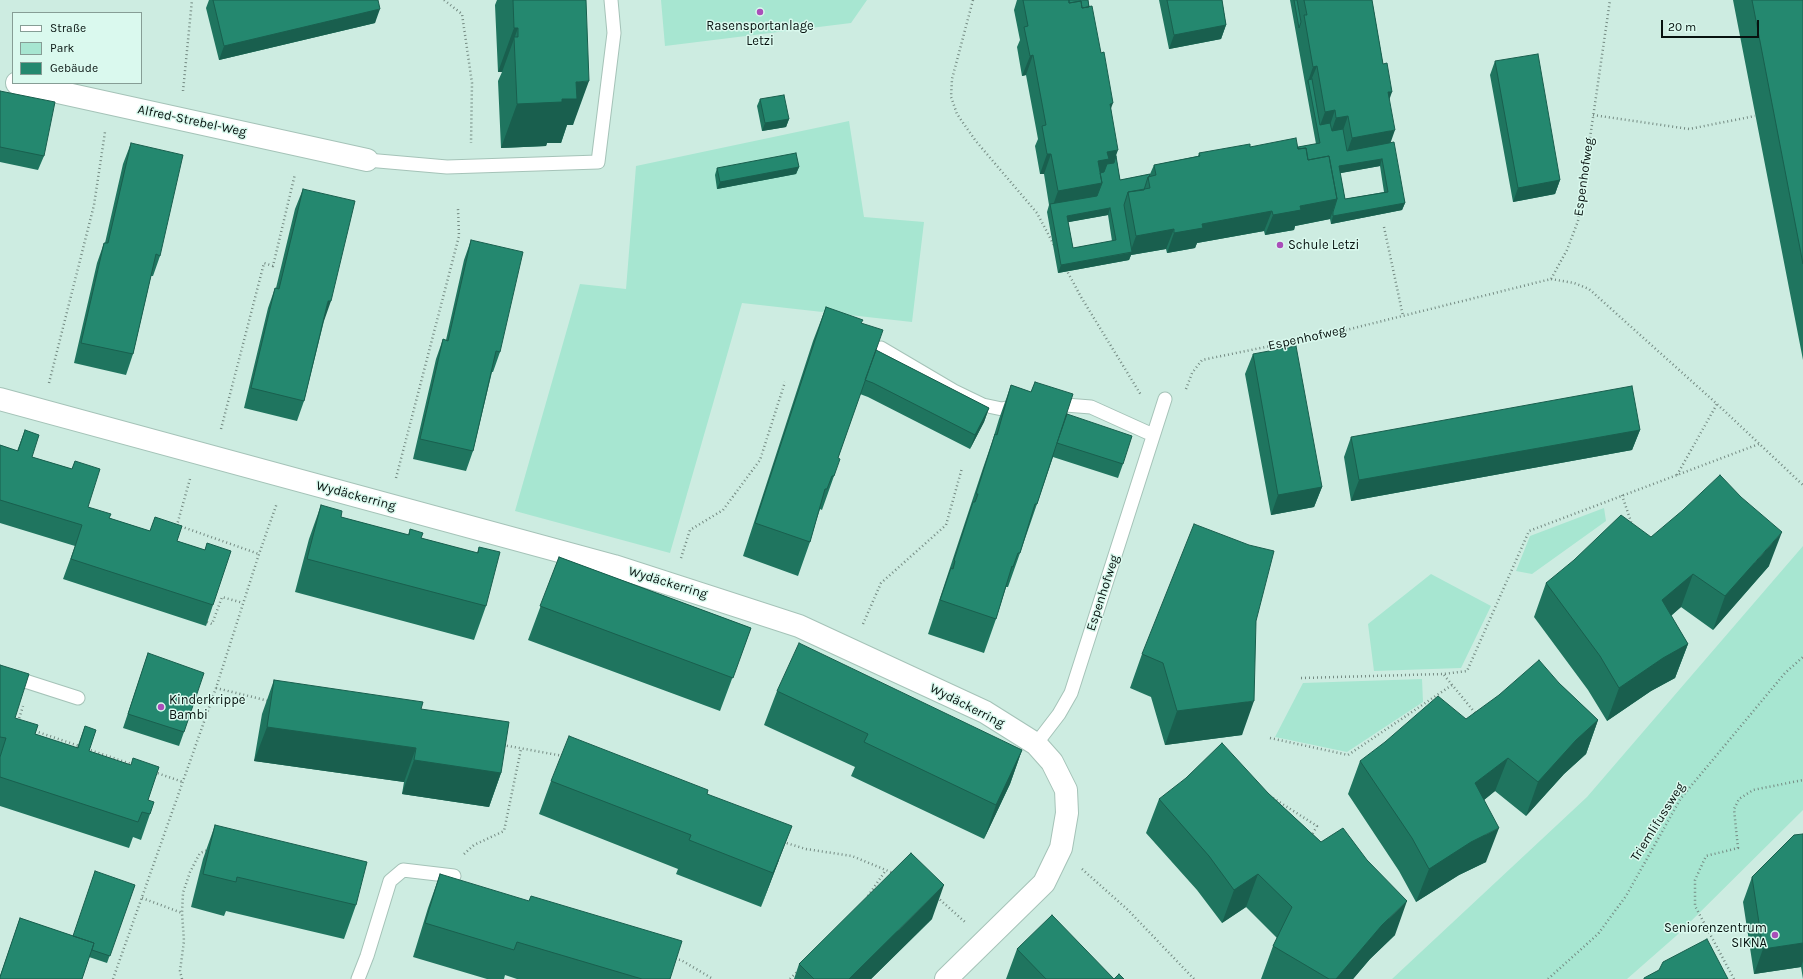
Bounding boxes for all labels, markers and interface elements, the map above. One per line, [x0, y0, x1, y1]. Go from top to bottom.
marker: Rasensportanlage Letzi [755, 7, 765, 17]
legend [12, 12, 142, 84]
scale bar [1663, 12, 1761, 38]
place label: Rasensportanlage Letzi [706, 18, 814, 49]
text: 20 m [1668, 20, 1696, 34]
text: Straße [50, 21, 86, 35]
text: Park [50, 41, 74, 55]
text: Gebäude [50, 61, 98, 75]
street label: Alfred-Strebel-Weg [136, 102, 248, 140]
street label: Espenhofweg [1571, 137, 1597, 217]
place label: Schule Letzi [1288, 237, 1359, 253]
marker: Schule Letzi [1275, 240, 1285, 250]
street label: Espenhofweg [1267, 322, 1347, 354]
street label: Wydäckerring [315, 478, 397, 514]
street label: Espenhofweg [1083, 553, 1123, 633]
street label: Wydäckerring [627, 564, 709, 602]
street label: Wydäckerring [927, 681, 1007, 731]
place label: Kinderkrippe Bambi [169, 692, 245, 723]
marker: Kinderkrippe Bambi [156, 702, 166, 712]
street label: Triemlifussweg [1628, 780, 1688, 864]
place label: Seniorenzentrum SIKNA [1664, 920, 1767, 951]
marker: Seniorenzentrum SIKNA [1770, 930, 1780, 940]

